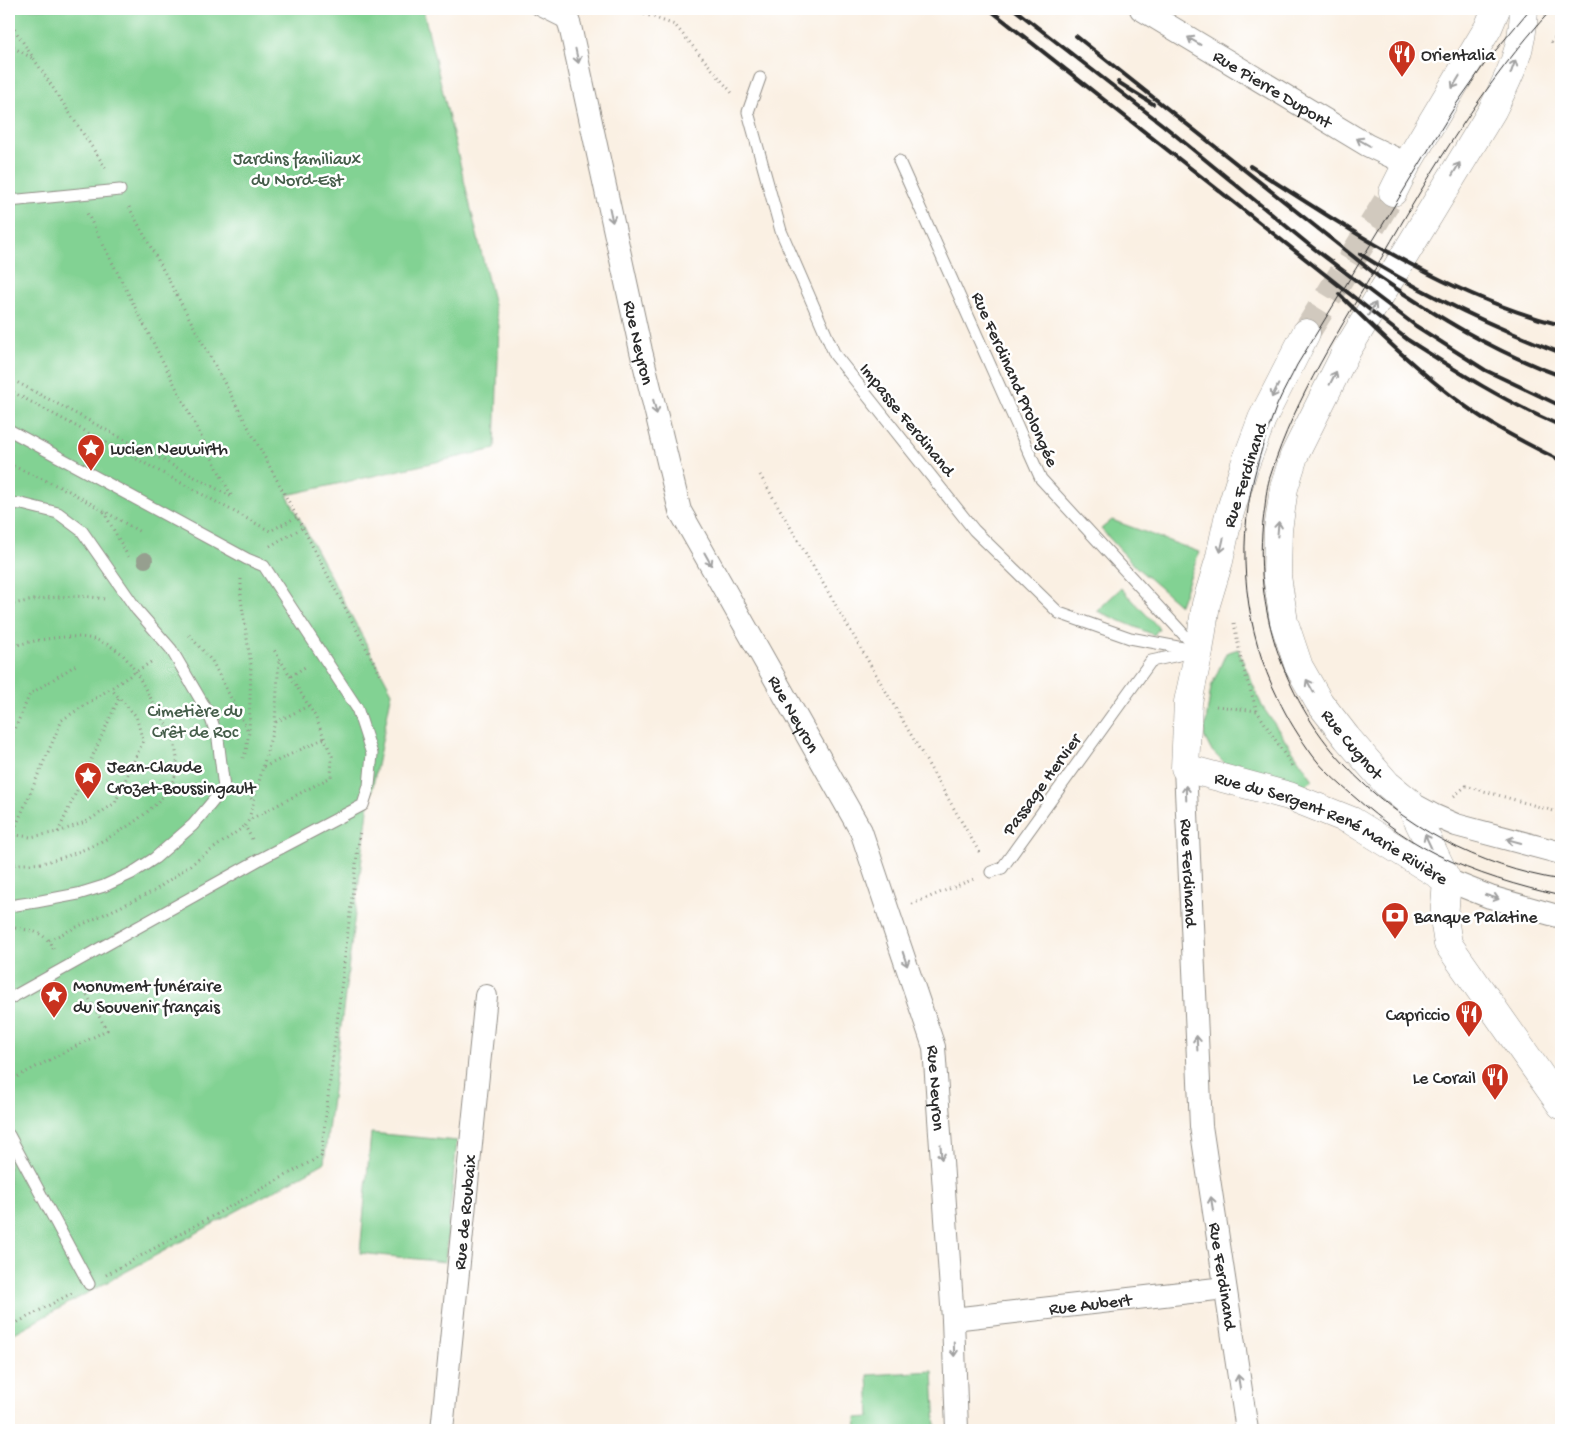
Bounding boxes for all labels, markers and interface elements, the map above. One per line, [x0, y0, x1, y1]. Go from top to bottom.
one-way arrow [1188, 35, 1202, 45]
restaurant icon: Orientalia [1387, 39, 1417, 78]
place label: Orientalia [1421, 46, 1496, 67]
one-way arrow [573, 47, 582, 63]
street label: Rue Pierre Dupont [1208, 47, 1336, 135]
one-way arrow [1509, 60, 1518, 75]
one-way arrow [1450, 74, 1460, 88]
one-way arrow [1357, 137, 1371, 147]
park label: Jardins familiaux du Nord-Est [233, 150, 361, 192]
one-way arrow [1451, 163, 1461, 177]
one-way arrow [607, 206, 616, 222]
street label: Rue Ferdinand Prolongée [966, 289, 1062, 471]
street label: Rue Neyron [617, 299, 657, 388]
one-way arrow [1368, 302, 1378, 316]
street label: Impasse Ferdinand [854, 360, 959, 483]
one-way arrow [1329, 371, 1338, 386]
one-way arrow [1270, 384, 1280, 399]
one-way arrow [651, 399, 660, 415]
street label: Rue Ferdinand [1220, 420, 1274, 531]
place icon: Lucien Neuwirth [76, 433, 106, 472]
place label: Lucien Neuwirth [110, 440, 228, 461]
one-way arrow [1274, 521, 1283, 537]
one-way arrow [1217, 536, 1227, 552]
one-way arrow [703, 552, 713, 567]
street label: Rue Neyron [762, 672, 823, 758]
one-way arrow [1305, 678, 1315, 693]
park label: Cimetière du Crêt de Roc [147, 702, 243, 744]
street label: Rue Cugnot [1316, 706, 1387, 786]
street label: Passage Hervier [999, 729, 1088, 841]
place label: Jean-Claude Crozet-Boussingault [107, 758, 257, 800]
place icon: Jean-Claude Crozet-Boussingault [73, 761, 103, 800]
street label: Rue du Sergent René Marie Rivière [1212, 768, 1452, 891]
one-way arrow [1181, 785, 1191, 802]
street label: Rue Ferdinand [1174, 818, 1200, 929]
one-way arrow [1423, 834, 1432, 849]
one-way arrow [1507, 836, 1523, 845]
one-way arrow [1484, 892, 1500, 902]
bank icon: Banque Palatine [1380, 901, 1410, 940]
place label: Banque Palatine [1413, 908, 1538, 929]
one-way arrow [901, 951, 910, 966]
place label: Monument funéraire du Souvenir français [73, 977, 223, 1019]
place icon: Monument funéraire du Souvenir français [39, 980, 69, 1019]
restaurant icon: Capriccio [1454, 999, 1484, 1038]
place label: Capriccio [1386, 1006, 1450, 1027]
one-way arrow [1192, 1035, 1201, 1051]
street label: Rue Neyron [921, 1045, 948, 1132]
restaurant icon: Le Corail [1480, 1062, 1510, 1101]
place label: Le Corail [1413, 1069, 1476, 1090]
one-way arrow [937, 1143, 946, 1159]
street label: Rue de Roubaix [450, 1153, 483, 1271]
one-way arrow [1207, 1196, 1217, 1212]
street label: Rue Ferdinand [1203, 1221, 1240, 1333]
street label: Rue Aubert [1048, 1291, 1134, 1321]
one-way arrow [949, 1340, 959, 1356]
one-way arrow [1234, 1374, 1244, 1390]

